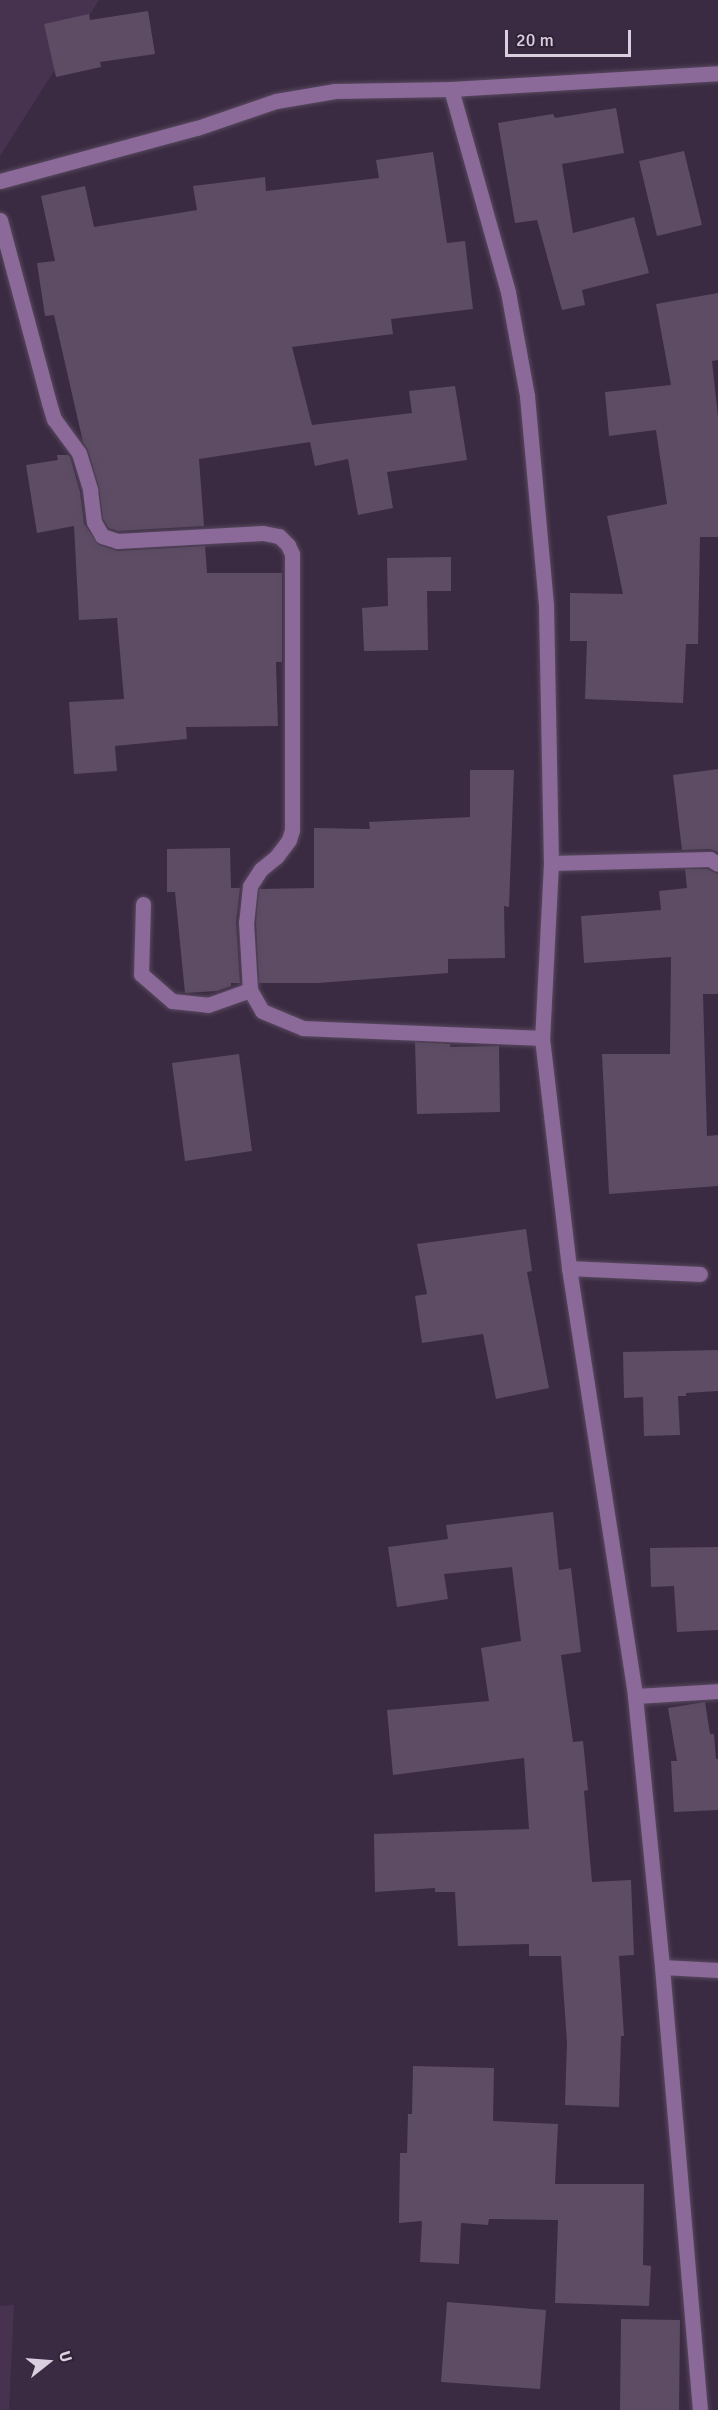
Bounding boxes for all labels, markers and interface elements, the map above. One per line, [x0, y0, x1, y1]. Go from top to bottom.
scale bar [508, 18, 634, 56]
text: 20 m [516, 29, 554, 51]
north arrow [18, 2332, 78, 2392]
text: U [54, 2349, 76, 2365]

